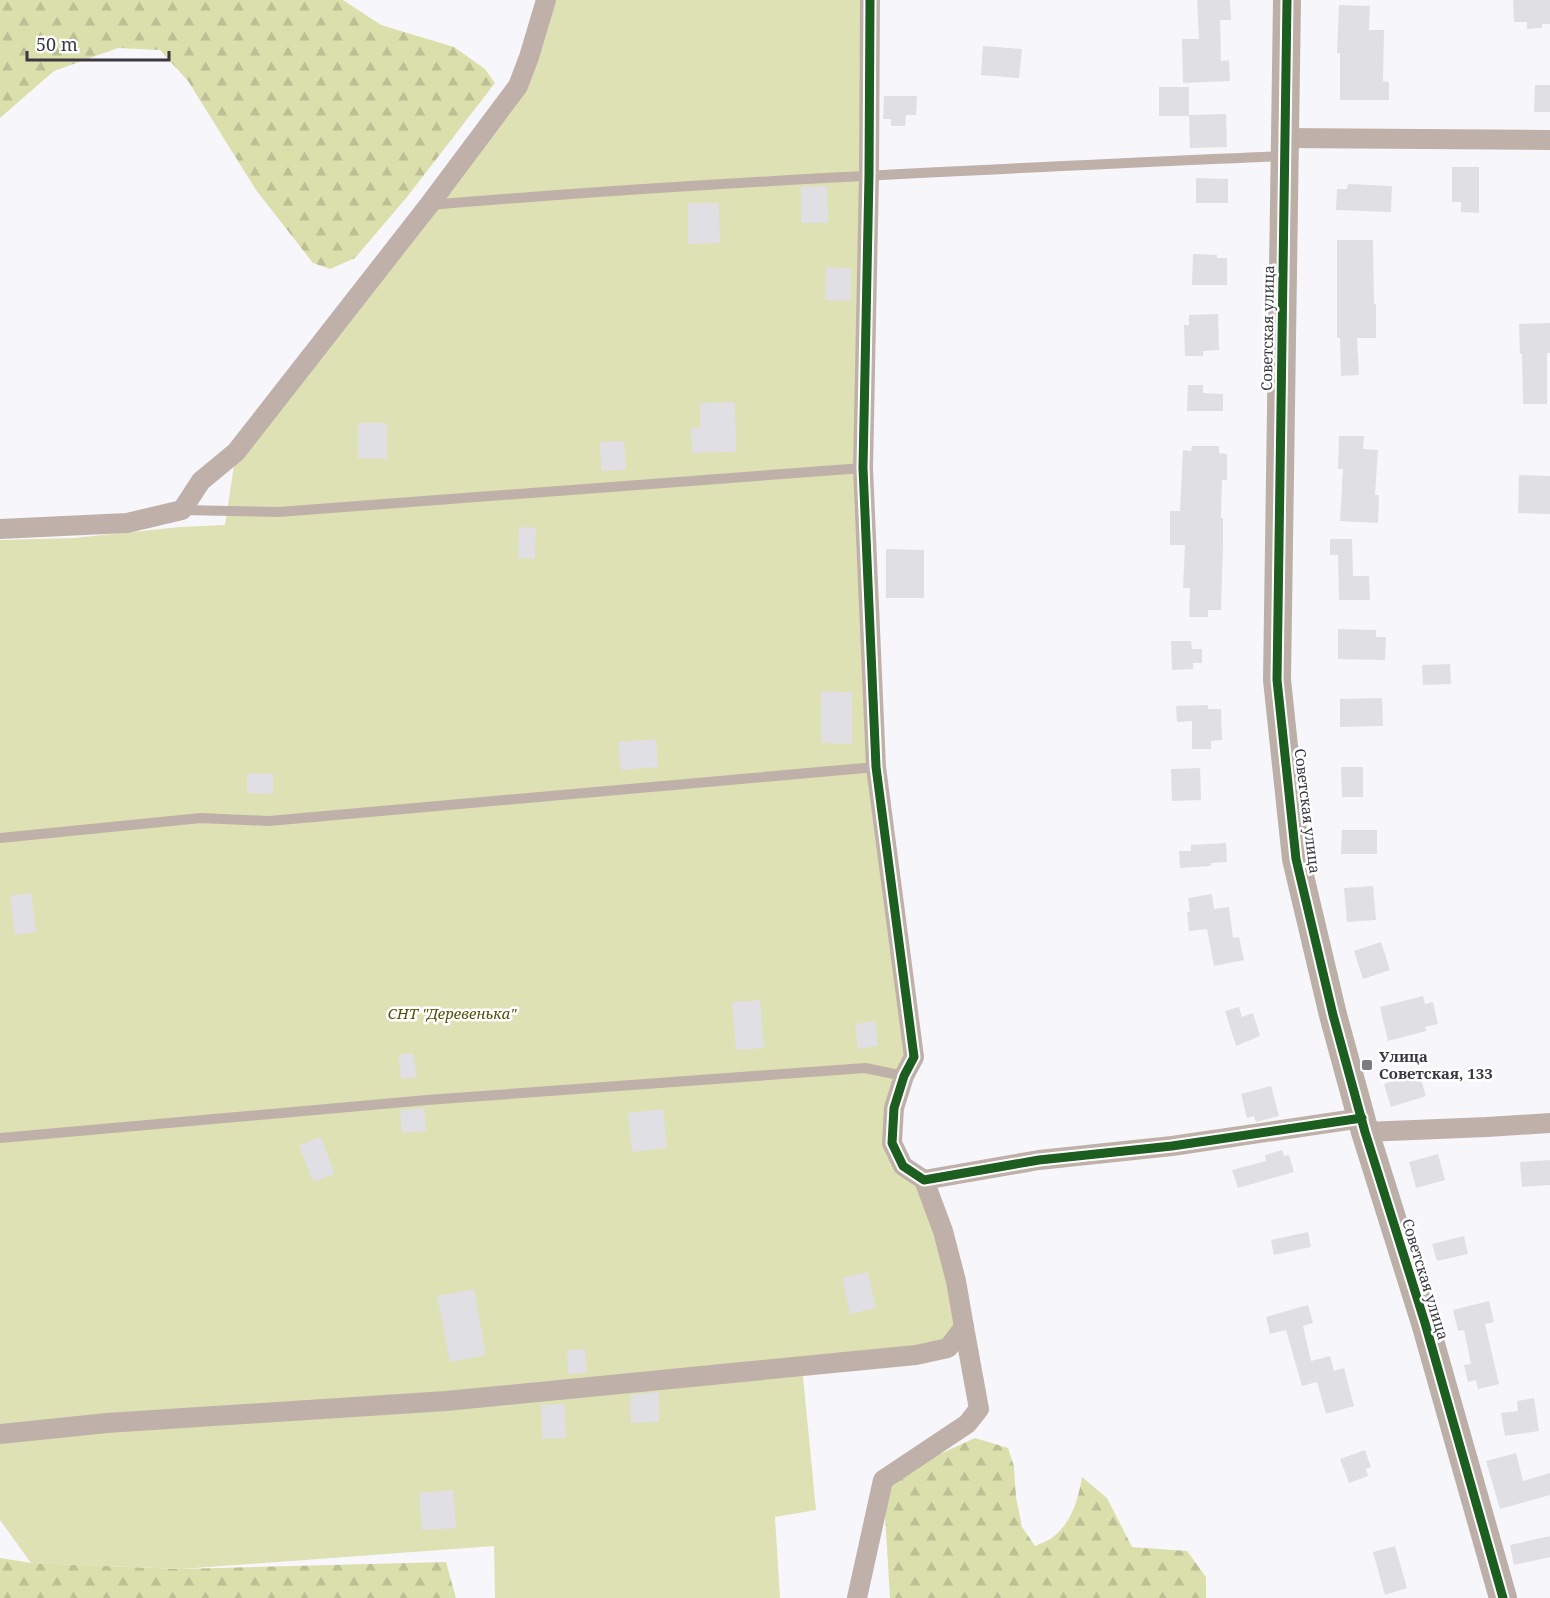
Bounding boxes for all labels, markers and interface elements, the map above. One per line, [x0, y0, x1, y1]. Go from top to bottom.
scale bar [27, 24, 170, 62]
text: 50 m [36, 32, 78, 56]
street label: Советская улица [1256, 265, 1278, 391]
street label: Советская улица [1290, 747, 1326, 875]
park label: СНТ "Деревенька" [388, 1003, 517, 1023]
place label: Улица Советская, 133 [1379, 1046, 1493, 1083]
marker: Улица Советская, 133 [1360, 1058, 1374, 1072]
street label: Советская улица [1398, 1216, 1454, 1342]

